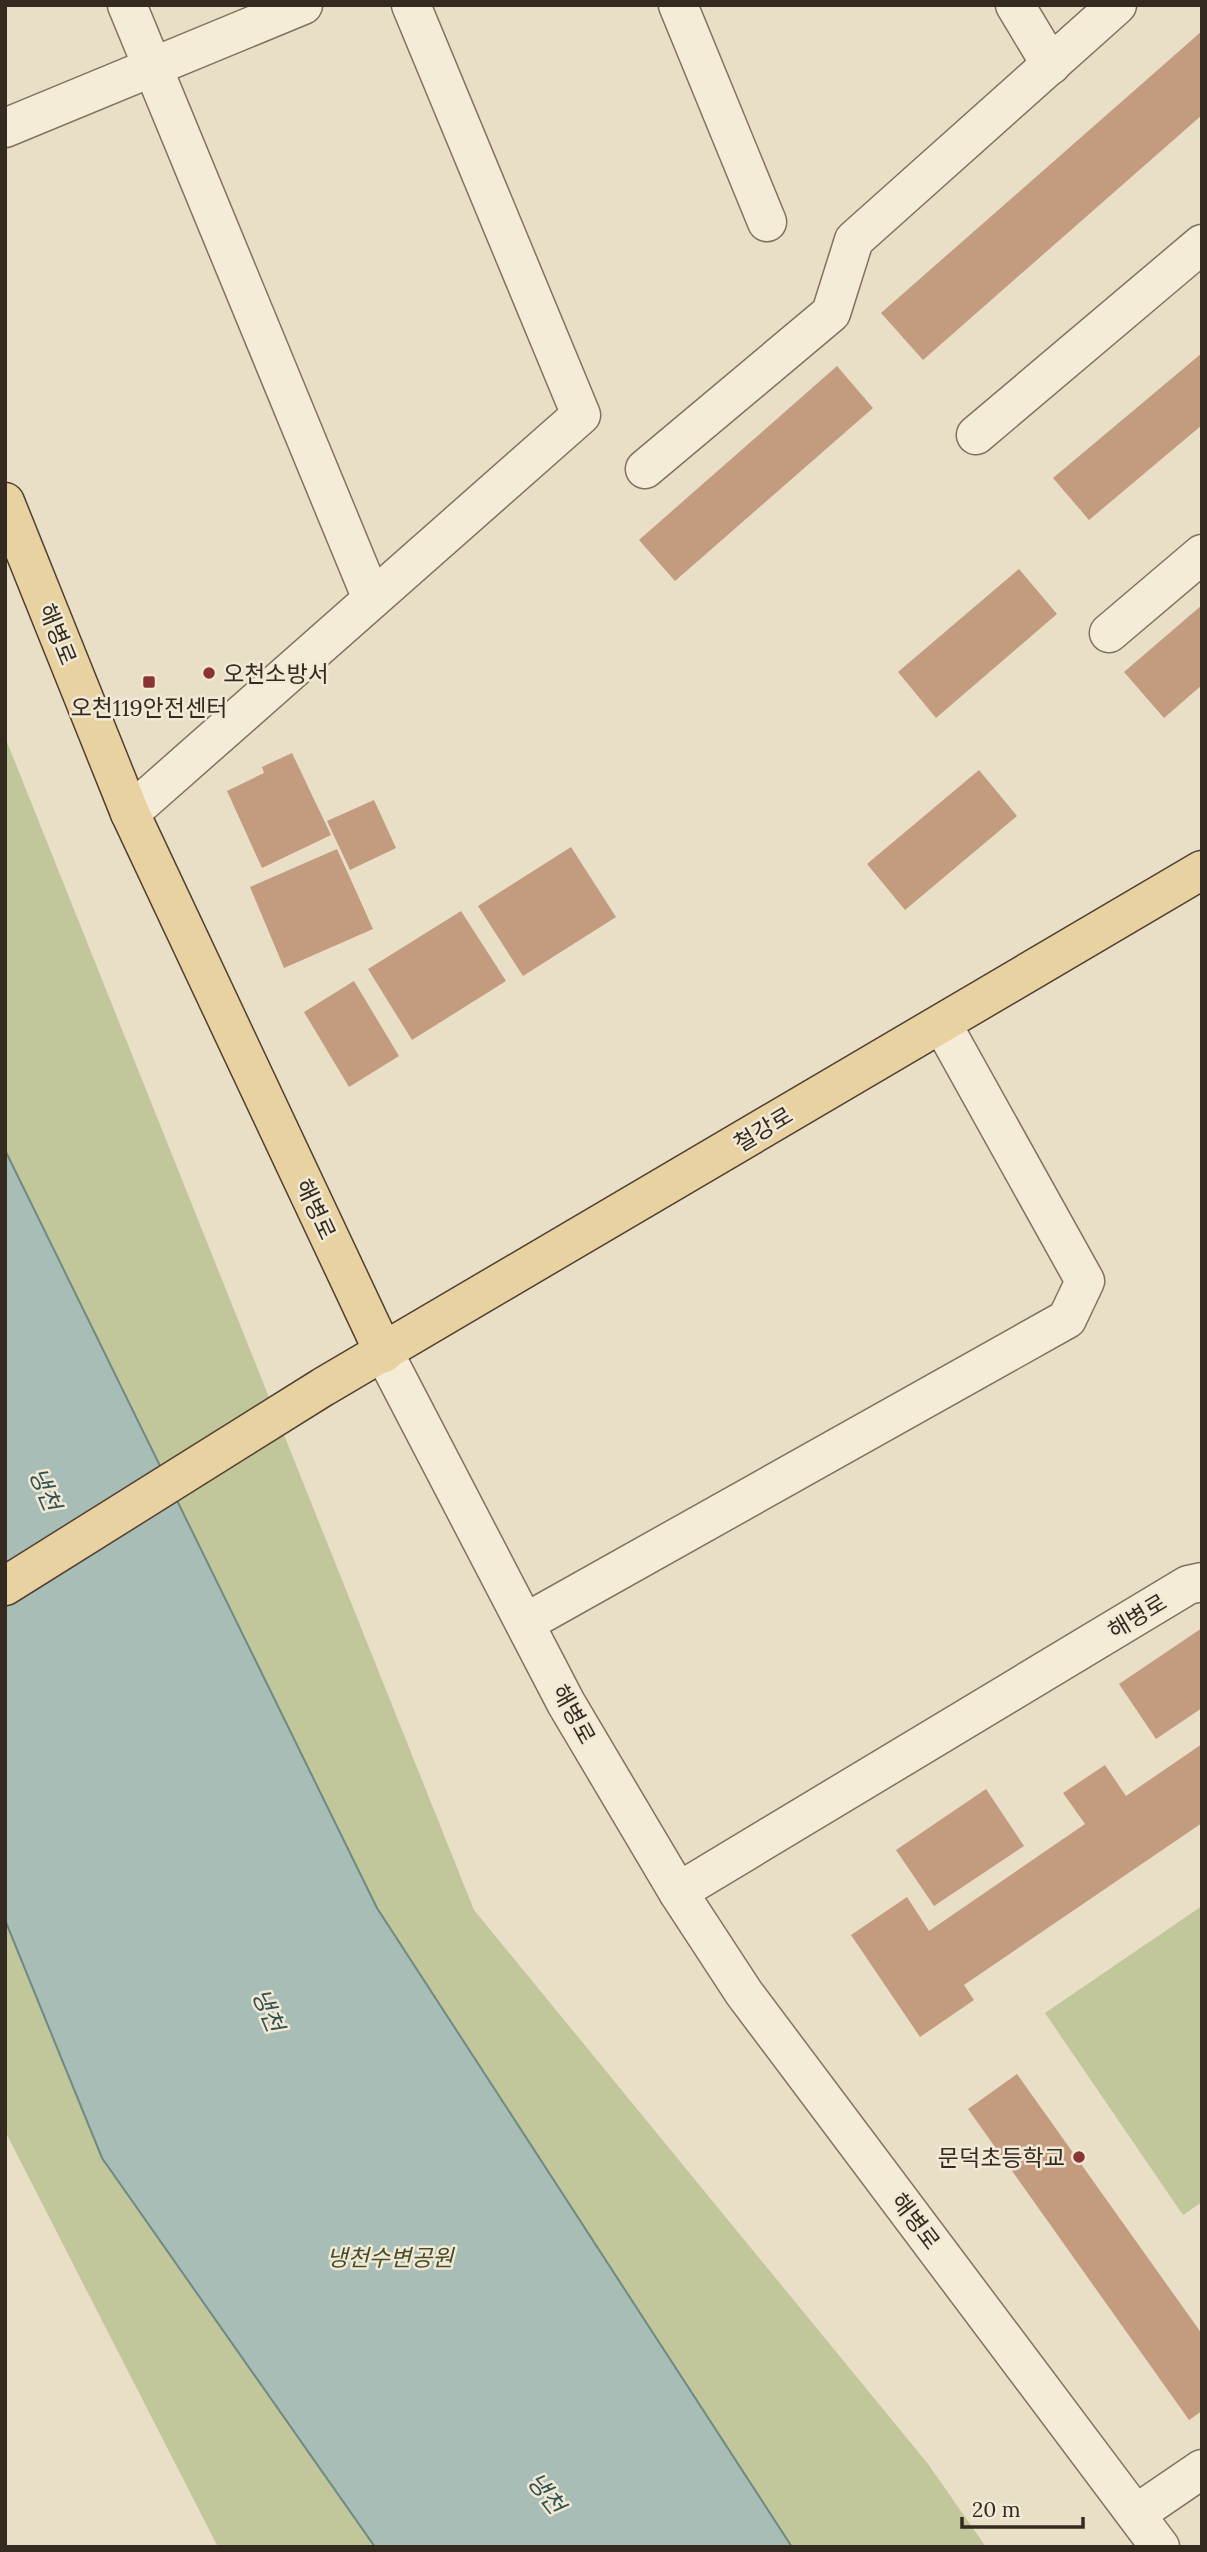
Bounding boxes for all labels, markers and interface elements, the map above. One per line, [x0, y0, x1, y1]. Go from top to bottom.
street label: 해병로 [33, 599, 83, 669]
place label: 오천소방서 [223, 659, 329, 688]
marker: 오천소방서 [201, 665, 217, 681]
marker: 오천119안전센터 [141, 674, 157, 690]
place label: 오천119안전센터 [71, 693, 228, 722]
street label: 철강로 [728, 1100, 798, 1158]
street label: 해병로 [289, 1174, 343, 1244]
water label: 냉천 [22, 1463, 69, 1518]
street label: 해병로 [1102, 1587, 1172, 1645]
street label: 해병로 [546, 1679, 602, 1749]
water label: 냉천 [245, 1984, 292, 2039]
place label: 문덕초등학교 [938, 2143, 1065, 2172]
marker: 문덕초등학교 [1071, 2149, 1087, 2165]
street label: 해병로 [885, 2187, 947, 2255]
park label: 냉천수변공원 [327, 2243, 455, 2272]
water label: 냉천 [520, 2466, 574, 2522]
scale bar [962, 2486, 1083, 2530]
text: 20 m [972, 2496, 1021, 2523]

